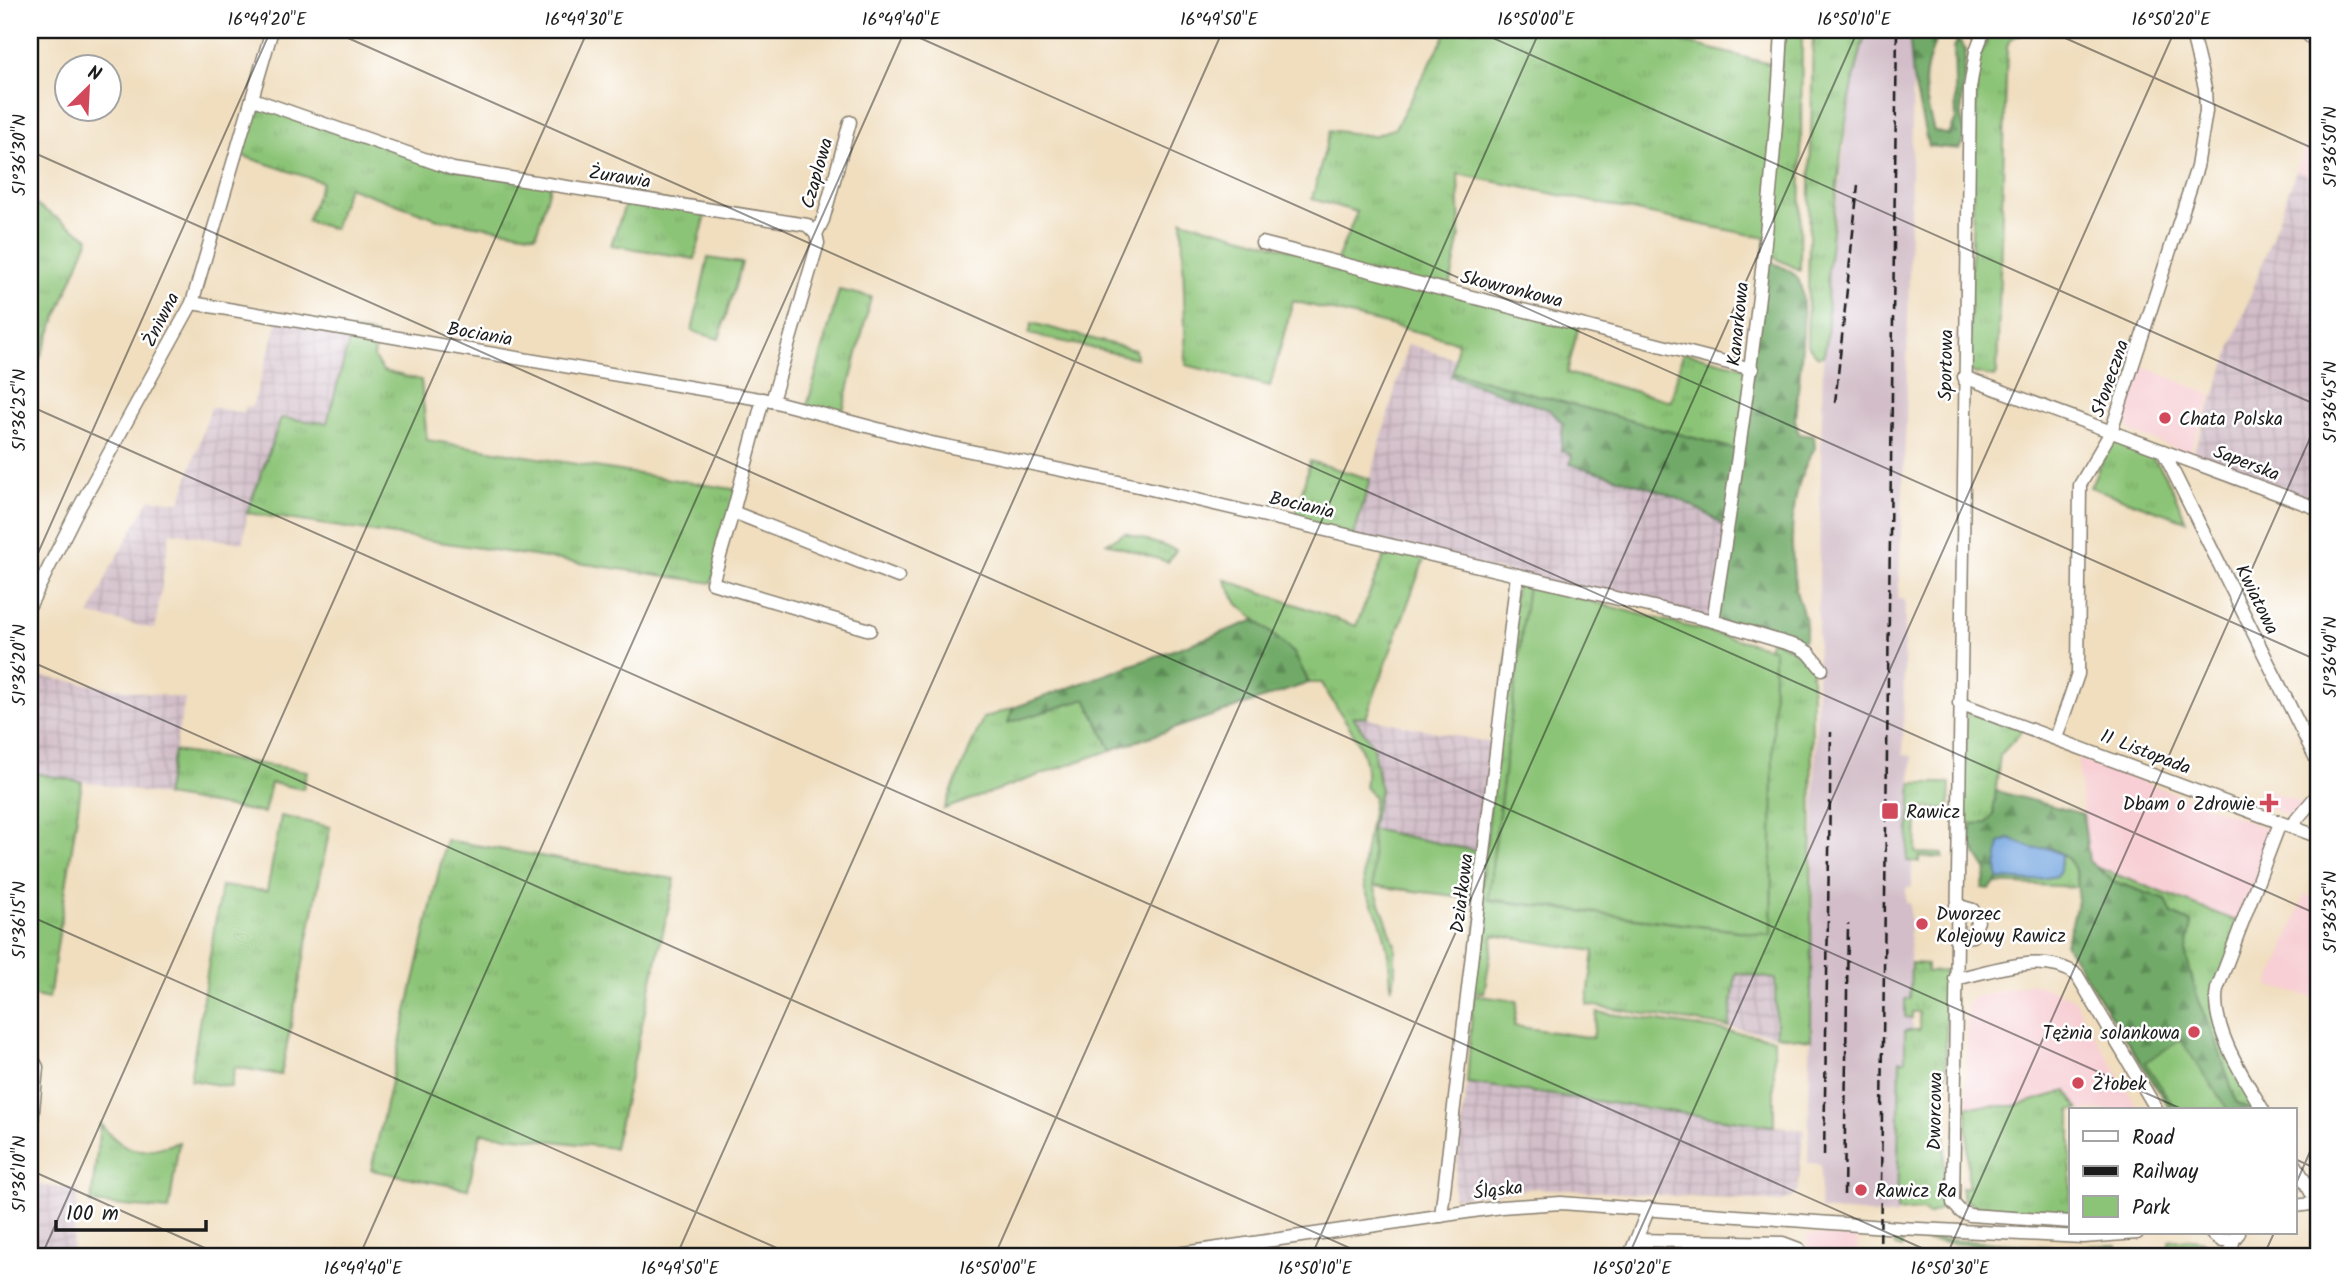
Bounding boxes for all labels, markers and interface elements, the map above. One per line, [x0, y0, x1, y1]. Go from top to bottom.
text: 16°49'20"E [227, 6, 307, 35]
text: 16°49'30"E [545, 6, 624, 35]
text: 16°49'40"E [862, 6, 941, 35]
text: 16°49'50"E [1180, 6, 1259, 35]
text: 16°50'00"E [1497, 6, 1575, 35]
text: 16°50'10"E [1817, 6, 1892, 35]
text: 16°50'20"E [2132, 6, 2211, 35]
north arrow [52, 52, 122, 122]
text: N [83, 58, 106, 90]
text: 51°36'50"N [2317, 106, 2346, 188]
text: 51°36'30"N [6, 114, 35, 196]
street label: Czaplowa [793, 134, 842, 213]
street label: Żurawia [587, 158, 653, 198]
street label: Skowronkowa [1457, 263, 1566, 317]
street label: Kanarkowa [1720, 281, 1758, 368]
street label: Żniwna [135, 287, 188, 353]
street label: Bociania [444, 314, 515, 355]
street label: Sportowa [1931, 329, 1963, 401]
street label: Słoneczna [2084, 336, 2138, 421]
text: 51°36'45"N [2317, 361, 2346, 443]
text: 51°36'25"N [6, 369, 35, 451]
place label: Chata Polska [2179, 405, 2283, 435]
marker: Chata Polska [2157, 410, 2173, 426]
street label: Saperska [2209, 438, 2284, 490]
street label: Bociania [1266, 484, 1337, 528]
street label: Kwiatowa [2226, 560, 2286, 640]
text: 51°36'40"N [2317, 616, 2346, 698]
text: 51°36'20"N [6, 624, 35, 706]
street label: 11 Listopada [2096, 722, 2195, 784]
place label: Dbam o Zdrowie [2123, 790, 2255, 820]
marker: Dbam o Zdrowie [2261, 795, 2277, 811]
place label: Rawicz [1906, 798, 1960, 828]
marker: Rawicz [1880, 801, 1900, 821]
street label: Działkowa [1443, 852, 1483, 935]
text: 51°36'35"N [2317, 871, 2346, 953]
text: 51°36'15"N [6, 881, 35, 959]
place label: Dworzec Kolejowy Rawicz [1936, 900, 2066, 952]
marker: Dworzec Kolejowy Rawicz [1914, 916, 1930, 932]
place label: Tężnia solankowa [2043, 1019, 2180, 1049]
marker: Tężnia solankowa [2186, 1024, 2202, 1040]
place label: Żłobek [2092, 1070, 2147, 1100]
street label: Dworcowa [1920, 1071, 1952, 1151]
marker: Żłobek [2070, 1075, 2086, 1091]
legend [2069, 1108, 2296, 1234]
text: Road [2132, 1122, 2175, 1155]
text: 51°36'10"N [6, 1135, 35, 1213]
text: Railway [2132, 1156, 2198, 1189]
street label: Śląska [1472, 1173, 1525, 1209]
place label: Rawicz Ra [1875, 1177, 1957, 1207]
marker: Rawicz Ra [1853, 1182, 1869, 1198]
scale bar [56, 1189, 206, 1233]
text: Park [2132, 1192, 2170, 1225]
text: 100 m [66, 1198, 119, 1231]
text: 16°49'40"E [324, 1255, 403, 1284]
text: 16°49'50"E [641, 1255, 720, 1284]
text: 16°50'00"E [959, 1255, 1037, 1284]
text: 16°50'10"E [1278, 1255, 1353, 1284]
text: 16°50'20"E [1593, 1255, 1672, 1284]
text: 16°50'30"E [1911, 1255, 1990, 1284]

